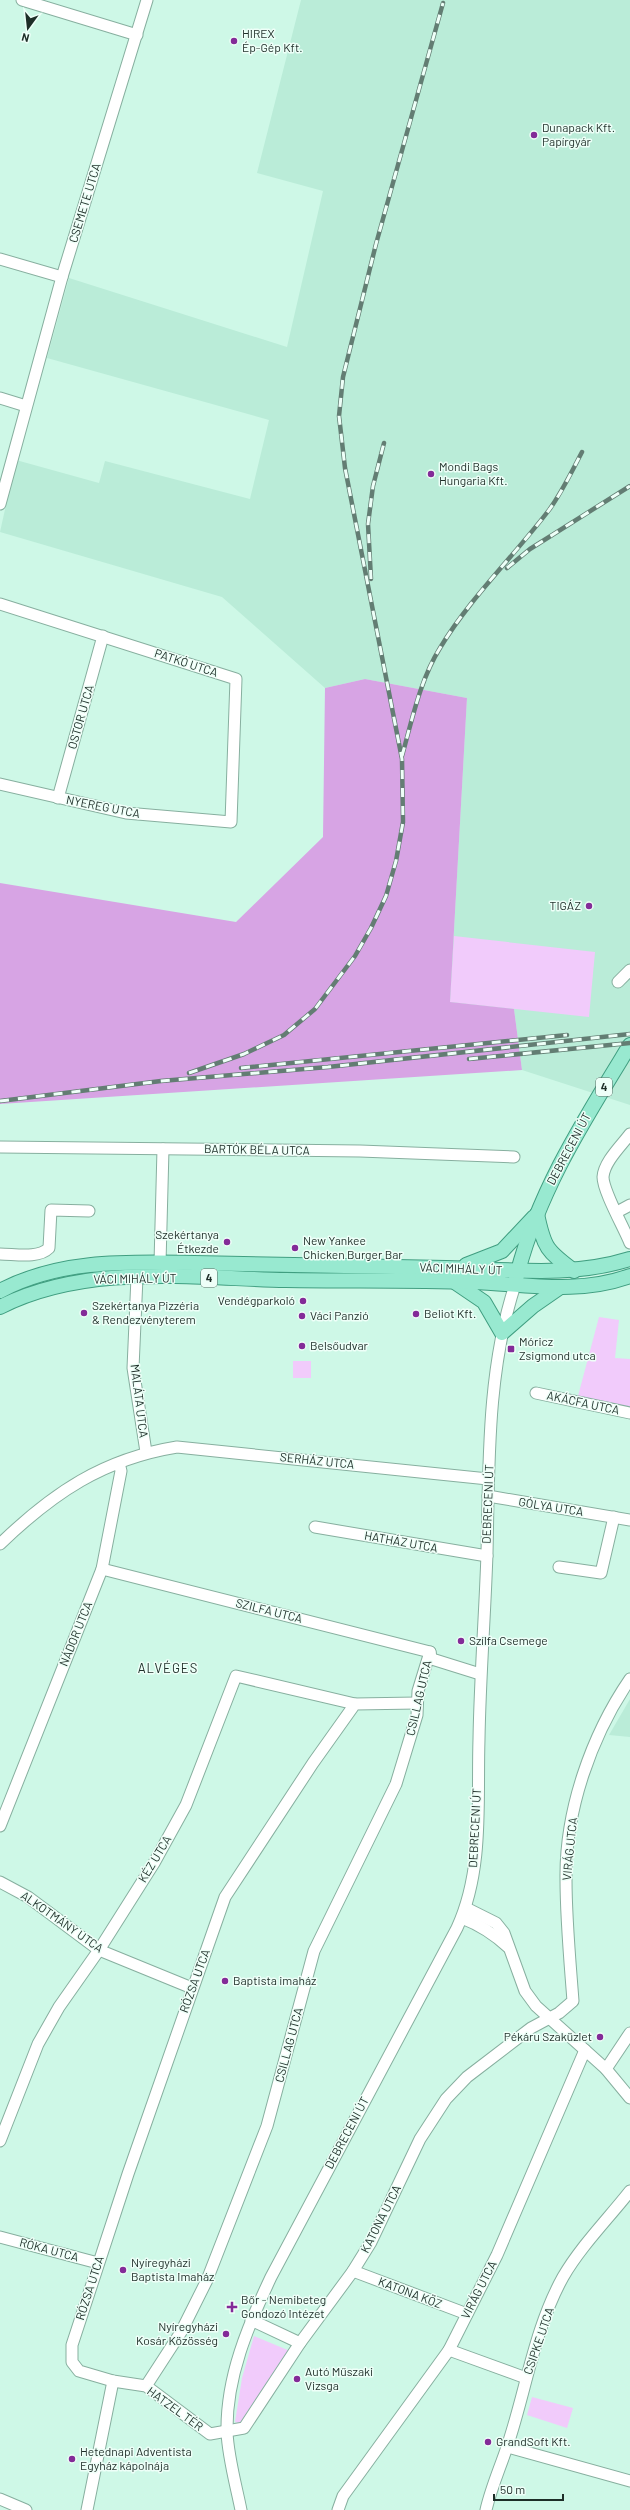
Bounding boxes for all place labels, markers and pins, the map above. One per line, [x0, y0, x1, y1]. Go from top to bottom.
place label: HIREX Ép-Gép Kft. [242, 26, 303, 54]
marker: HIREX Ép-Gép Kft. [229, 36, 239, 46]
place label: Dunapack Kft. Papírgyár [542, 120, 615, 148]
marker: Dunapack Kft. Papírgyár [529, 130, 539, 140]
place label: Mondi Bags Hungaria Kft. [439, 459, 508, 487]
marker: Mondi Bags Hungaria Kft. [426, 469, 436, 479]
place label: TIGÁZ [550, 898, 581, 912]
marker: TIGÁZ [584, 901, 594, 911]
place label: Szekértanya Étkezde [155, 1227, 219, 1255]
place label: New Yankee Chicken Burger Bar [303, 1233, 403, 1261]
marker: Szekértanya Étkezde [222, 1237, 232, 1247]
marker: New Yankee Chicken Burger Bar [290, 1243, 300, 1253]
place label: Vendégparkoló [218, 1293, 295, 1307]
marker: Vendégparkoló [298, 1296, 308, 1306]
place label: Szekértanya Pizzéria & Rendezvényterem [92, 1298, 199, 1326]
place label: Beliot Kft. [424, 1306, 476, 1320]
marker: Szekértanya Pizzéria & Rendezvényterem [79, 1308, 89, 1318]
place label: Váci Panzió [310, 1308, 369, 1322]
marker: Beliot Kft. [411, 1309, 421, 1319]
marker: Váci Panzió [297, 1311, 307, 1321]
place label: Móricz Zsigmond utca [519, 1334, 596, 1362]
place label: Belsőudvar [310, 1338, 369, 1352]
marker: Belsőudvar [297, 1341, 307, 1351]
marker: Móricz Zsigmond utca [506, 1344, 516, 1354]
place label: Szílfa Csemege [469, 1633, 548, 1647]
marker: Szílfa Csemege [456, 1636, 466, 1646]
place label: Baptista imaház [233, 1973, 316, 1987]
marker: Baptista imaház [220, 1976, 230, 1986]
place label: Pékáru Szaküzlet [504, 2029, 592, 2043]
marker: Pékáru Szaküzlet [595, 2032, 605, 2042]
place label: Nyíregyházi Baptista Imaház [131, 2255, 214, 2283]
marker: Nyíregyházi Baptista Imaház [118, 2265, 128, 2275]
place label: Bőr - Nemibeteg Gondozó Intézet [241, 2292, 326, 2320]
marker: Bőr - Nemibeteg Gondozó Intézet [226, 2301, 238, 2313]
place label: Nyíregyházi Kosár Közösség [136, 2319, 218, 2347]
marker: Nyíregyházi Kosár Közösség [221, 2329, 231, 2339]
place label: Autó Műszaki Vizsga [305, 2364, 373, 2392]
marker: Autó Műszaki Vizsga [292, 2374, 302, 2384]
place label: GrandSoft Kft. [496, 2434, 571, 2448]
marker: GrandSoft Kft. [483, 2437, 493, 2447]
place label: Hetednapi Adventista Egyház kápolnája [80, 2444, 192, 2472]
marker: Hetednapi Adventista Egyház kápolnája [67, 2454, 77, 2464]

